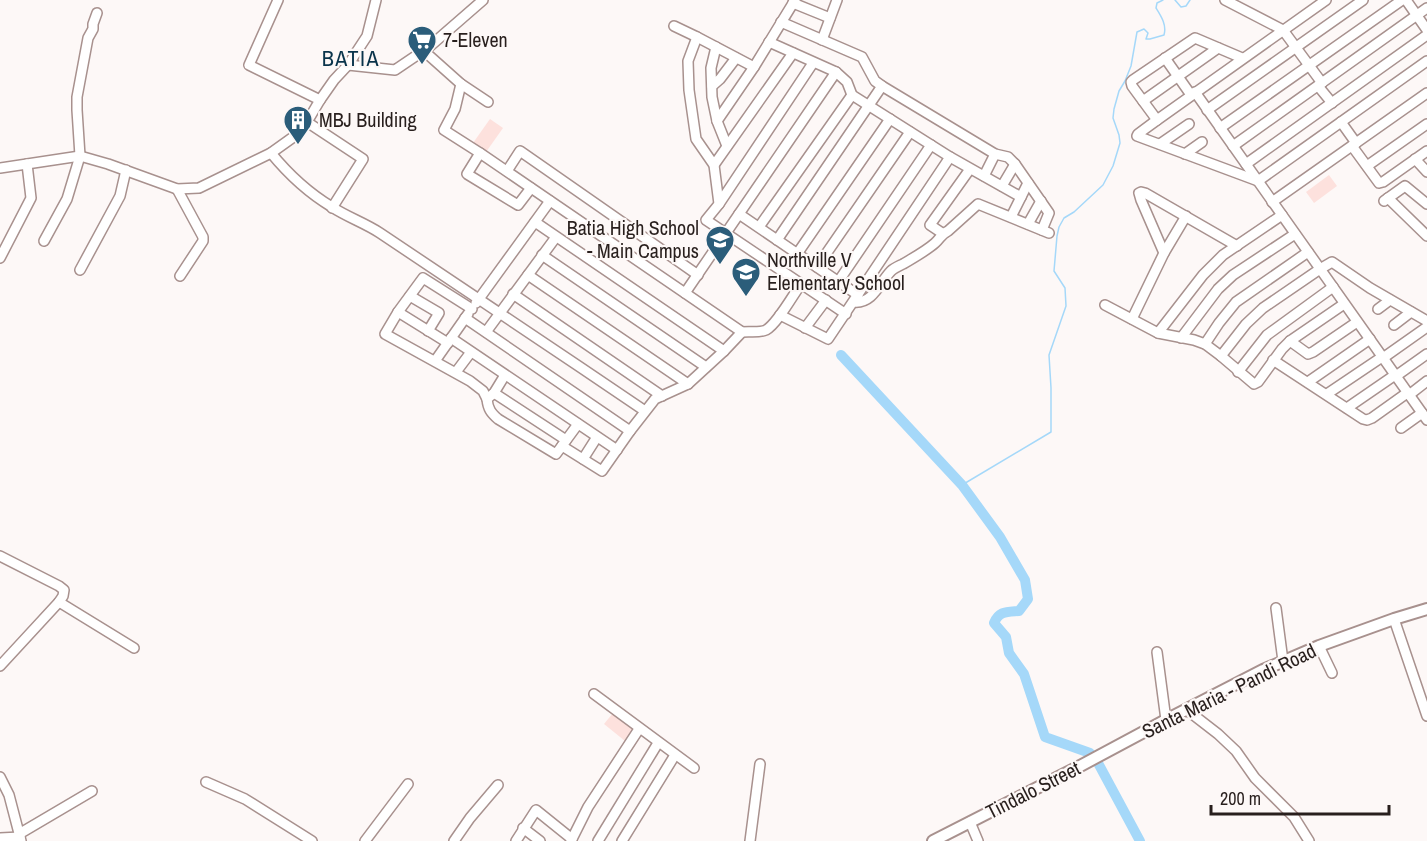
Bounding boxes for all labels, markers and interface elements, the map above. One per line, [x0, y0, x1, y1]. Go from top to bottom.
supermarket icon: 7-Eleven [406, 24, 438, 66]
place label: 7-Eleven [443, 26, 508, 53]
district label: BATIA [322, 43, 380, 73]
building icon: MBJ Building [282, 104, 314, 146]
place label: MBJ Building [319, 106, 417, 133]
place label: Batia High School - Main Campus [567, 214, 699, 264]
school or university icon: Batia High School - Main Campus [704, 224, 736, 266]
place label: Northville V Elementary School [767, 246, 905, 296]
school or university icon: Northville V Elementary School [730, 256, 762, 298]
street label: Santa Maria - Pandi Road [1137, 637, 1320, 744]
street label: Tindalo Street [981, 754, 1085, 825]
scale bar [1211, 778, 1390, 816]
text: 200 m [1220, 786, 1261, 811]

